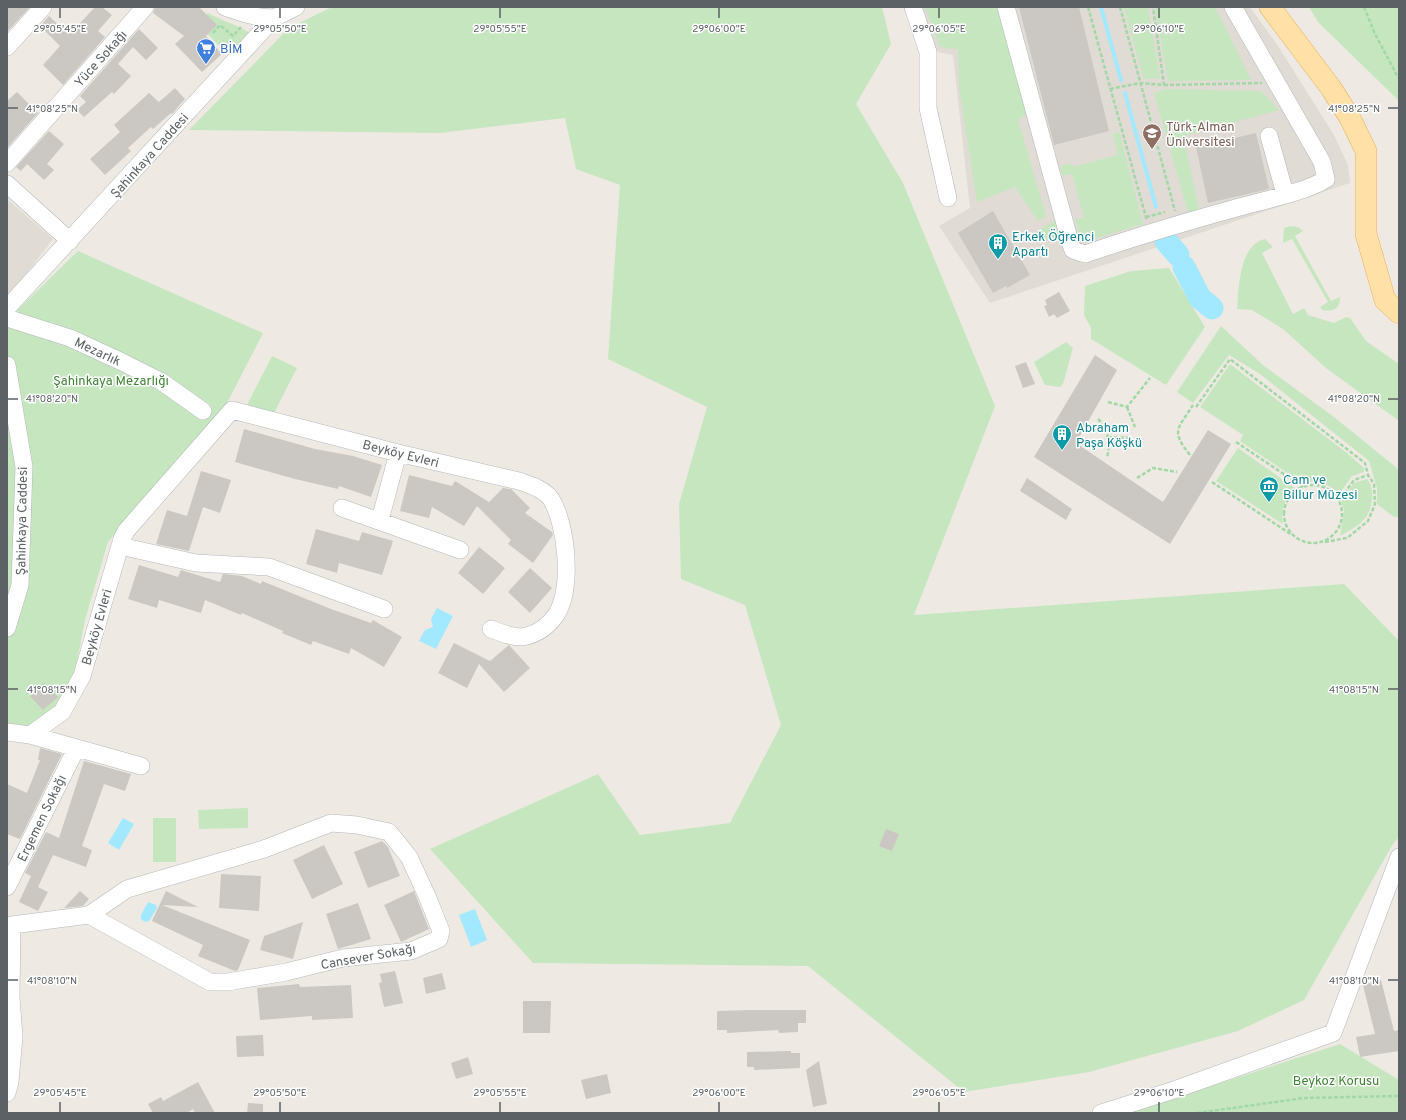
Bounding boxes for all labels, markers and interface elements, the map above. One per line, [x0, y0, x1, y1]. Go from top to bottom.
text: 29°05'45"E [33, 23, 87, 36]
text: 29°05'50"E [253, 23, 307, 36]
text: 29°05'55"E [473, 23, 527, 36]
text: 29°06'00"E [692, 23, 746, 36]
text: 29°06'05"E [912, 23, 966, 36]
text: 29°06'10"E [1134, 23, 1184, 36]
street label: Yüce Sokağı [72, 28, 131, 91]
supermarket icon: BİM [195, 37, 217, 65]
place label: BİM [220, 40, 243, 58]
text: 41°08'25"N [26, 103, 78, 116]
text: 41°08'25"N [1328, 103, 1380, 116]
street label: Şahinkaya Caddesi [108, 111, 193, 202]
place label: Türk-Alman Üniversitesi [1166, 120, 1235, 151]
school or university icon: Türk-Alman Üniversitesi [1141, 122, 1163, 150]
place label: Erkek Öğrenci Apartı [1012, 228, 1094, 261]
building icon: Erkek Öğrenci Apartı [987, 232, 1009, 260]
street label: Mezarlık [71, 335, 123, 371]
park label: Şahinkaya Mezarlığı [53, 374, 169, 390]
text: 41°08'20"N [26, 393, 78, 406]
text: 41°08'20"N [1328, 393, 1380, 406]
place label: Abraham Paşa Köşkü [1076, 421, 1142, 452]
building icon: Abraham Paşa Köşkü [1051, 423, 1073, 451]
street label: Beyköy Evleri [361, 438, 440, 472]
street label: Şahinkaya Caddesi [14, 467, 32, 576]
place label: Cam ve Billur Müzesi [1283, 473, 1358, 504]
museum icon: Cam ve Billur Müzesi [1258, 475, 1280, 503]
street label: Beyköy Evleri [79, 588, 116, 667]
text: 41°08'15"N [27, 684, 77, 697]
text: 41°08'15"N [1329, 684, 1379, 697]
street label: Ergemen Sokağı [15, 773, 71, 865]
street label: Cansever Sokağı [319, 942, 417, 974]
text: 41°08'10"N [27, 975, 77, 988]
text: 41°08'10"N [1329, 975, 1379, 988]
park label: Beykoz Korusu [1293, 1074, 1379, 1090]
text: 29°05'45"E [33, 1087, 87, 1100]
text: 29°05'50"E [253, 1087, 307, 1100]
text: 29°05'55"E [473, 1087, 527, 1100]
text: 29°06'00"E [692, 1087, 746, 1100]
text: 29°06'05"E [912, 1087, 966, 1100]
text: 29°06'10"E [1134, 1087, 1184, 1100]

